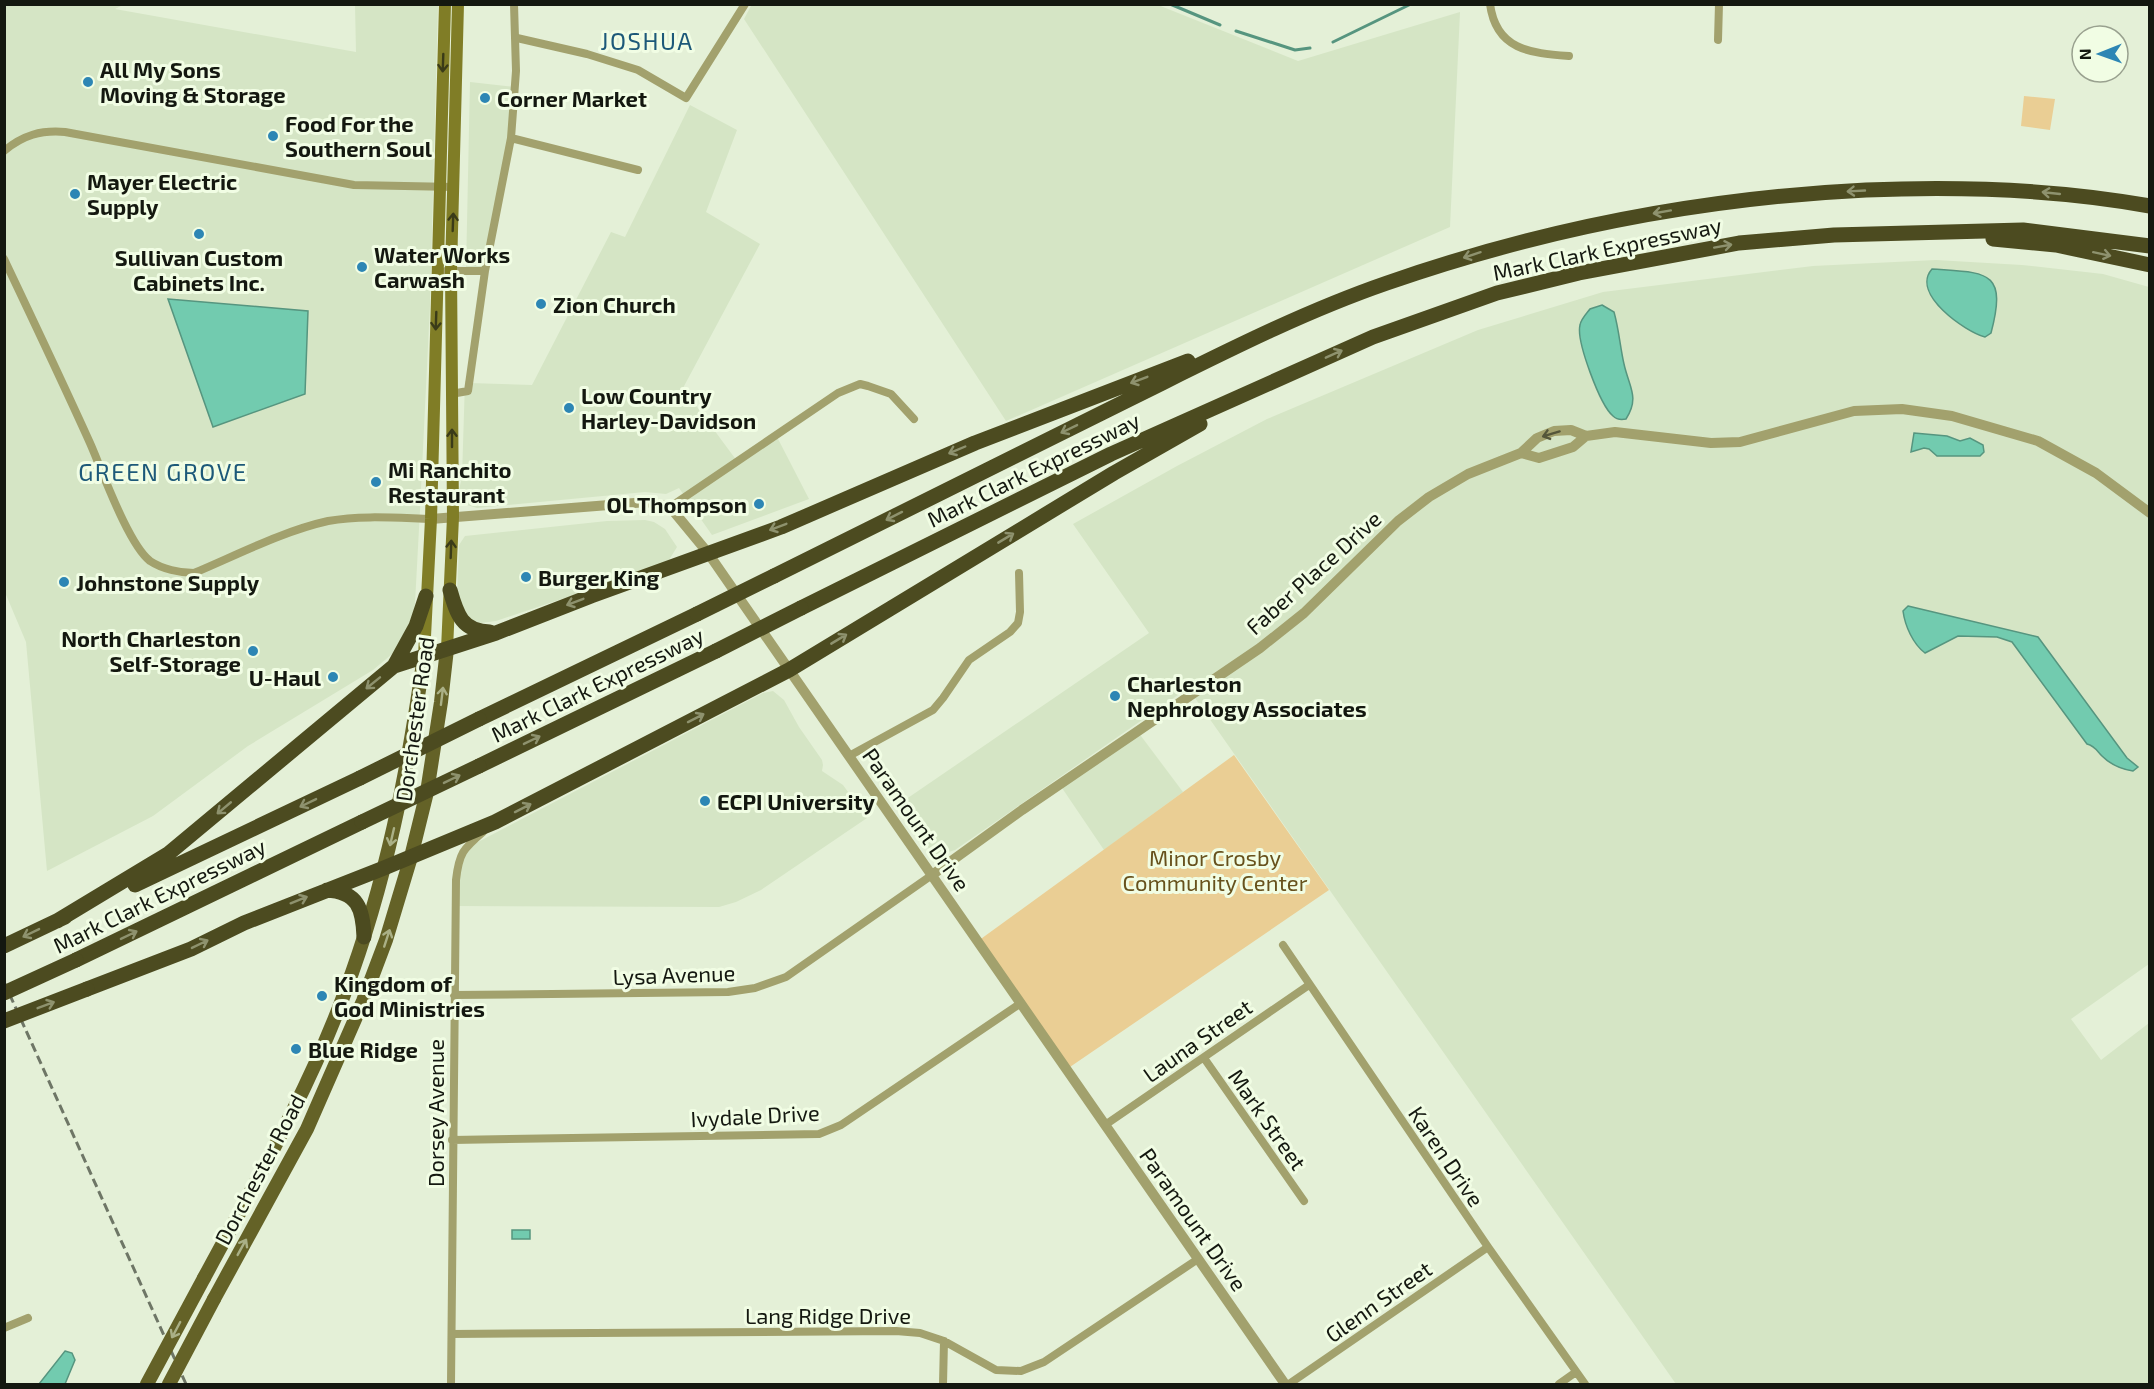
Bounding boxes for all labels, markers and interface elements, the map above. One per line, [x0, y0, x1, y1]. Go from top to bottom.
north arrow [2070, 24, 2130, 84]
district label: JOSHUA [600, 26, 694, 55]
text: N [2075, 48, 2094, 60]
one-way arrow [437, 52, 449, 72]
place label: All My Sons Moving & Storage [100, 56, 286, 107]
marker: All My Sons Moving & Storage [81, 75, 95, 89]
place label: Corner Market [497, 85, 647, 111]
marker: Corner Market [478, 91, 492, 105]
place label: Food For the Southern Soul [285, 110, 433, 161]
marker: Food For the Southern Soul [266, 129, 280, 143]
place label: Mayer Electric Supply [87, 168, 237, 220]
one-way arrow [1846, 185, 1866, 196]
marker: Mayer Electric Supply [68, 187, 82, 201]
one-way arrow [2041, 187, 2061, 198]
one-way arrow [1653, 207, 1672, 218]
street label: Mark Clark Expressway [1490, 211, 1724, 285]
one-way arrow [448, 212, 459, 232]
marker: Sullivan Custom Cabinets Inc. [192, 227, 206, 241]
one-way arrow [1713, 240, 1732, 251]
place label: Water Works Carwash [374, 241, 510, 292]
place label: Sullivan Custom Cabinets Inc. [115, 244, 283, 295]
one-way arrow [2091, 249, 2111, 260]
one-way arrow [1463, 251, 1482, 262]
marker: Water Works Carwash [355, 260, 369, 274]
place label: Zion Church [553, 291, 676, 317]
marker: Zion Church [534, 297, 548, 311]
one-way arrow [430, 310, 442, 330]
one-way arrow [1325, 348, 1343, 359]
one-way arrow [1130, 375, 1149, 386]
place label: Low Country Harley-Davidson [581, 382, 756, 434]
marker: Low Country Harley-Davidson [562, 401, 576, 415]
street label: Mark Clark Expressway [923, 406, 1144, 532]
one-way arrow [1060, 424, 1078, 435]
one-way arrow [446, 428, 458, 448]
one-way arrow [1542, 429, 1561, 440]
one-way arrow [949, 445, 967, 457]
place label: Mi Ranchito Restaurant [388, 456, 511, 507]
district label: GREEN GROVE [78, 457, 248, 486]
marker: Mi Ranchito Restaurant [369, 475, 383, 489]
place label: OL Thompson [606, 491, 747, 517]
marker: OL Thompson [752, 497, 766, 511]
street label: Faber Place Drive [1240, 505, 1386, 639]
one-way arrow [886, 510, 904, 522]
one-way arrow [769, 523, 788, 534]
one-way arrow [997, 532, 1014, 544]
one-way arrow [446, 539, 457, 559]
place label: Burger King [538, 564, 660, 590]
place label: Johnstone Supply [76, 569, 260, 596]
marker: Burger King [519, 570, 533, 584]
marker: Johnstone Supply [57, 575, 71, 589]
one-way arrow [566, 597, 584, 608]
street label: Mark Clark Expressway [487, 621, 708, 747]
place label: North Charleston Self-Storage [61, 625, 241, 676]
one-way arrow [830, 633, 847, 645]
street label: Dorchester Road [390, 635, 438, 803]
marker: North Charleston Self-Storage [246, 644, 260, 658]
place label: U-Haul [249, 664, 322, 690]
marker: U-Haul [326, 670, 340, 684]
place label: Charleston Nephrology Associates [1127, 670, 1367, 722]
one-way arrow [366, 676, 381, 690]
one-way arrow [437, 687, 448, 707]
marker: Charleston Nephrology Associates [1108, 689, 1122, 703]
one-way arrow [686, 712, 704, 723]
one-way arrow [523, 734, 541, 746]
street label: Paramount Drive [858, 743, 976, 895]
one-way arrow [443, 772, 461, 784]
place label: ECPI University [717, 788, 875, 815]
marker: ECPI University [698, 794, 712, 808]
one-way arrow [299, 798, 317, 810]
one-way arrow [216, 802, 232, 815]
one-way arrow [513, 802, 531, 813]
one-way arrow [386, 827, 397, 846]
street label: Mark Clark Expressway [49, 832, 270, 958]
park label: Minor Crosby Community Center [1123, 844, 1308, 895]
one-way arrow [289, 894, 308, 905]
one-way arrow [22, 928, 40, 940]
one-way arrow [119, 928, 137, 940]
one-way arrow [382, 929, 393, 948]
one-way arrow [191, 938, 209, 950]
street label: Lysa Avenue [612, 959, 736, 989]
place label: Kingdom of God Ministries [334, 970, 485, 1021]
marker: Kingdom of God Ministries [315, 989, 329, 1003]
street label: Launa Street [1138, 993, 1256, 1087]
one-way arrow [36, 999, 55, 1010]
place label: Blue Ridge [308, 1036, 418, 1062]
street label: Dorsey Avenue [422, 1039, 448, 1187]
marker: Blue Ridge [289, 1042, 303, 1056]
street label: Mark Street [1224, 1064, 1312, 1174]
street label: Dorchester Road [208, 1089, 310, 1249]
street label: Ivydale Drive [690, 1099, 820, 1131]
street label: Karen Drive [1404, 1101, 1490, 1211]
street label: Paramount Drive [1135, 1143, 1253, 1295]
one-way arrow [237, 1239, 248, 1257]
street label: Glenn Street [1320, 1255, 1436, 1347]
street label: Lang Ridge Drive [745, 1302, 911, 1328]
one-way arrow [170, 1321, 182, 1338]

